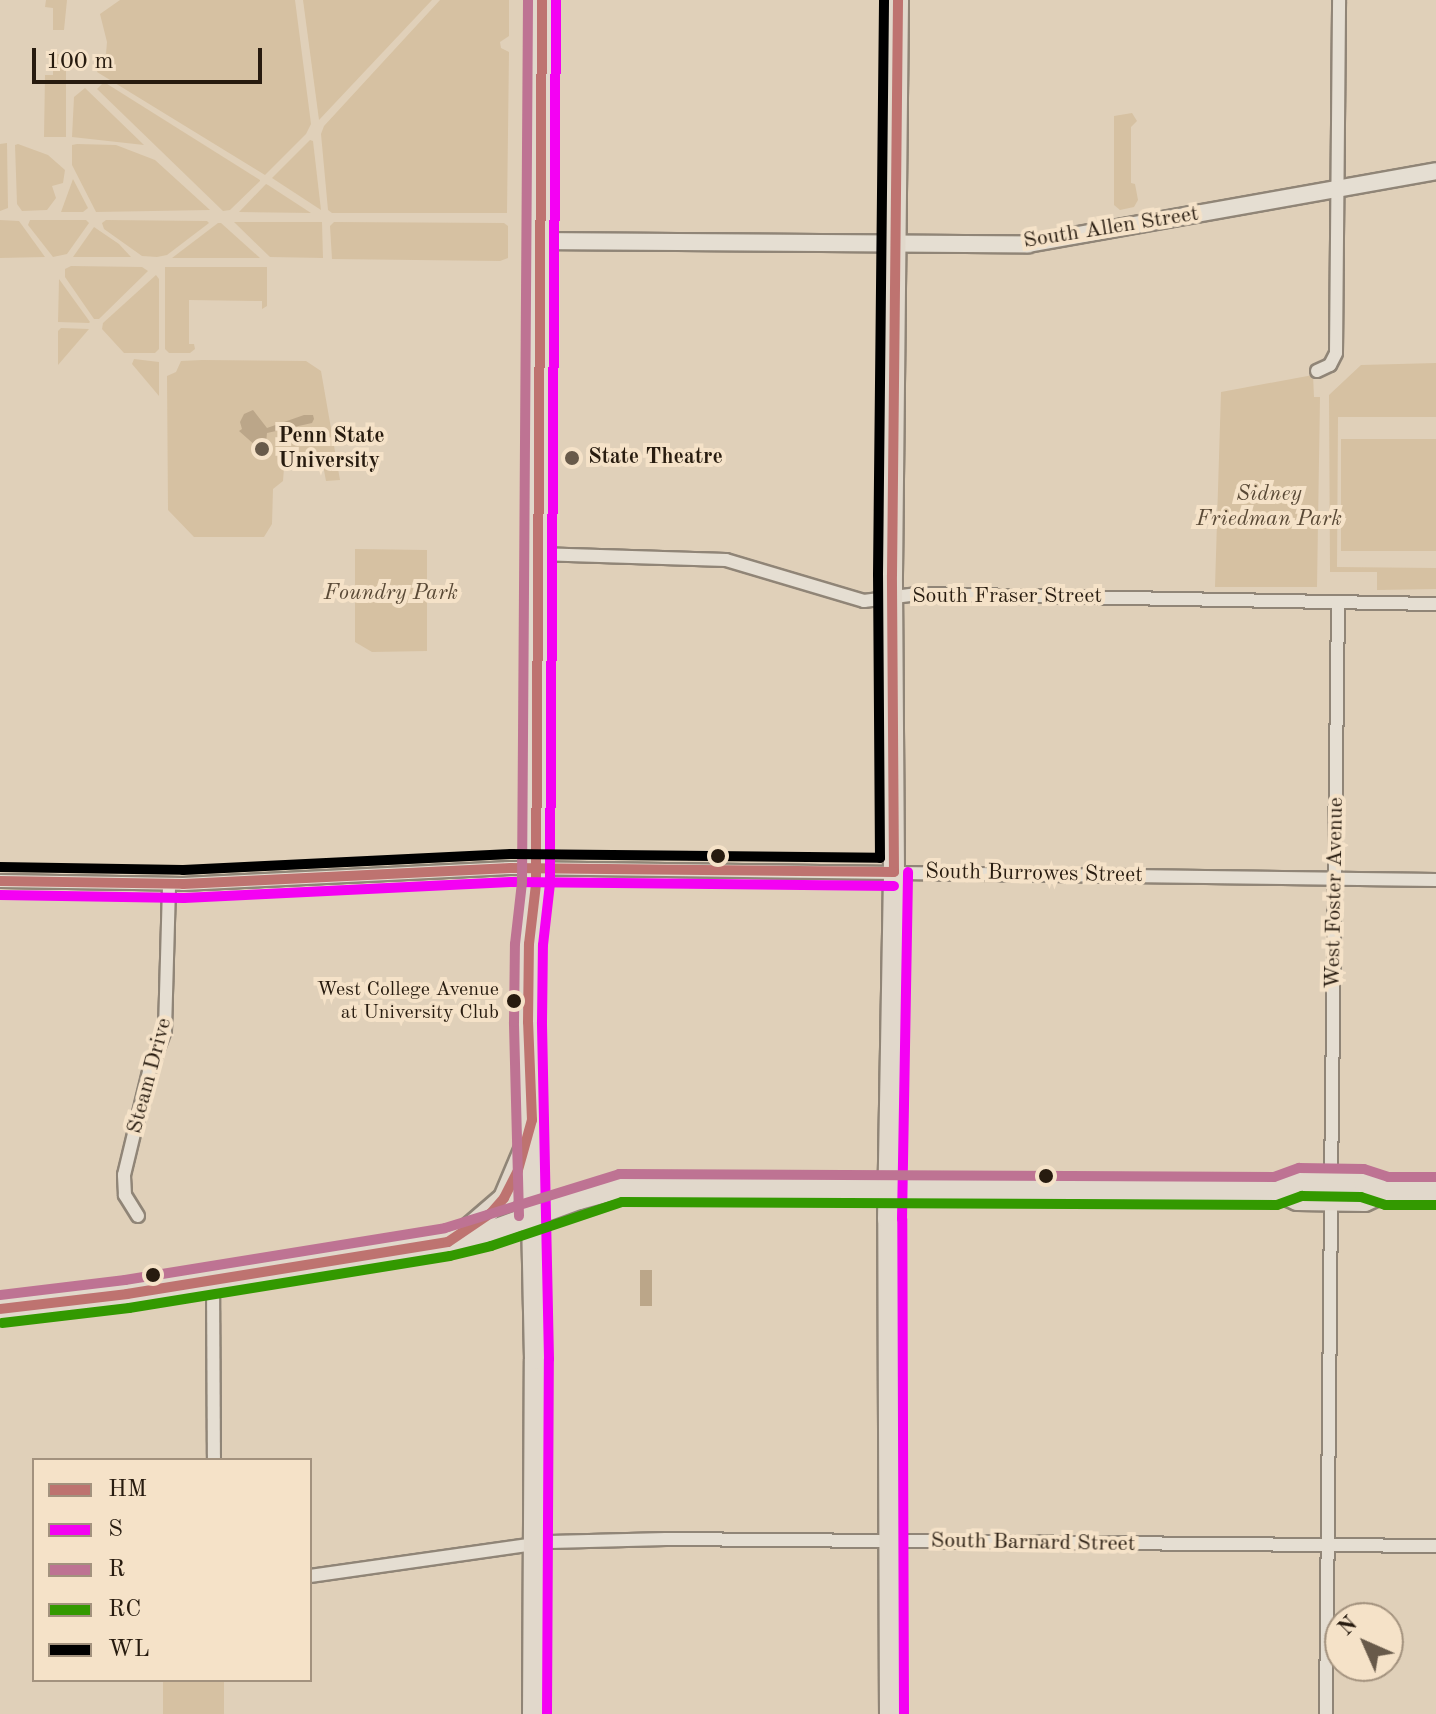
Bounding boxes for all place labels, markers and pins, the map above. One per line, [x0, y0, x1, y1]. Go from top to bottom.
place label: Penn State University [278, 423, 385, 474]
marker: Penn State University [253, 440, 271, 458]
place label: State Theatre [588, 445, 723, 471]
marker: State Theatre [563, 449, 581, 467]
unlabelled marker [710, 848, 726, 864]
place label: West College Avenue at University Club [317, 978, 499, 1025]
marker: West College Avenue at University Club [506, 993, 522, 1009]
unlabelled marker [1038, 1168, 1054, 1184]
unlabelled marker [145, 1267, 161, 1283]

